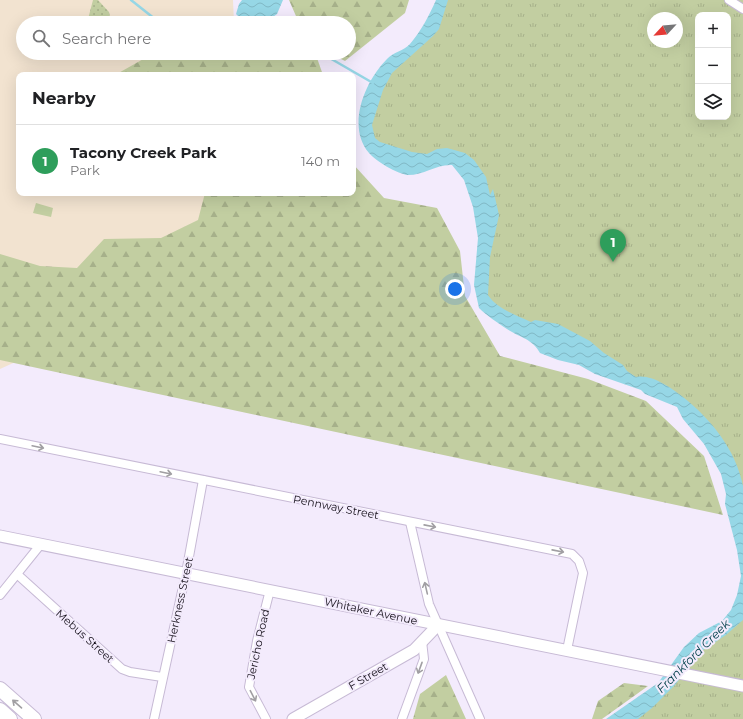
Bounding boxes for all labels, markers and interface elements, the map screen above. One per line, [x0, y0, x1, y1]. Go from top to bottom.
north arrow [647, 12, 683, 48]
map controls [695, 12, 731, 120]
button: + [695, 12, 731, 48]
search box [16, 16, 356, 60]
icon: search [30, 27, 52, 49]
text: Search here [62, 29, 151, 48]
button: − [695, 48, 731, 84]
button: layers [695, 84, 731, 120]
text: Nearby [32, 88, 96, 108]
text: Tacony Creek Park [70, 143, 217, 162]
text: 1 [42, 153, 48, 169]
text: 140 m [301, 153, 340, 169]
text: Park [70, 162, 100, 178]
pin: 1 [600, 229, 626, 262]
your location [445, 279, 465, 299]
one-way arrow [31, 443, 44, 451]
one-way arrow [159, 469, 172, 477]
street label: Pennway Street [292, 492, 381, 522]
one-way arrow [423, 522, 436, 530]
one-way arrow [551, 548, 564, 556]
street label: Herkness Street [164, 555, 196, 644]
one-way arrow [421, 582, 429, 595]
street label: Whitaker Avenue [323, 594, 419, 628]
street label: Mebus Street [53, 606, 117, 666]
street label: Jericho Road [244, 608, 272, 681]
water label: Frankford Creek [653, 615, 734, 696]
street label: F Street [346, 659, 391, 693]
one-way arrow [416, 662, 424, 674]
one-way arrow [250, 689, 257, 701]
one-way arrow [12, 699, 22, 709]

